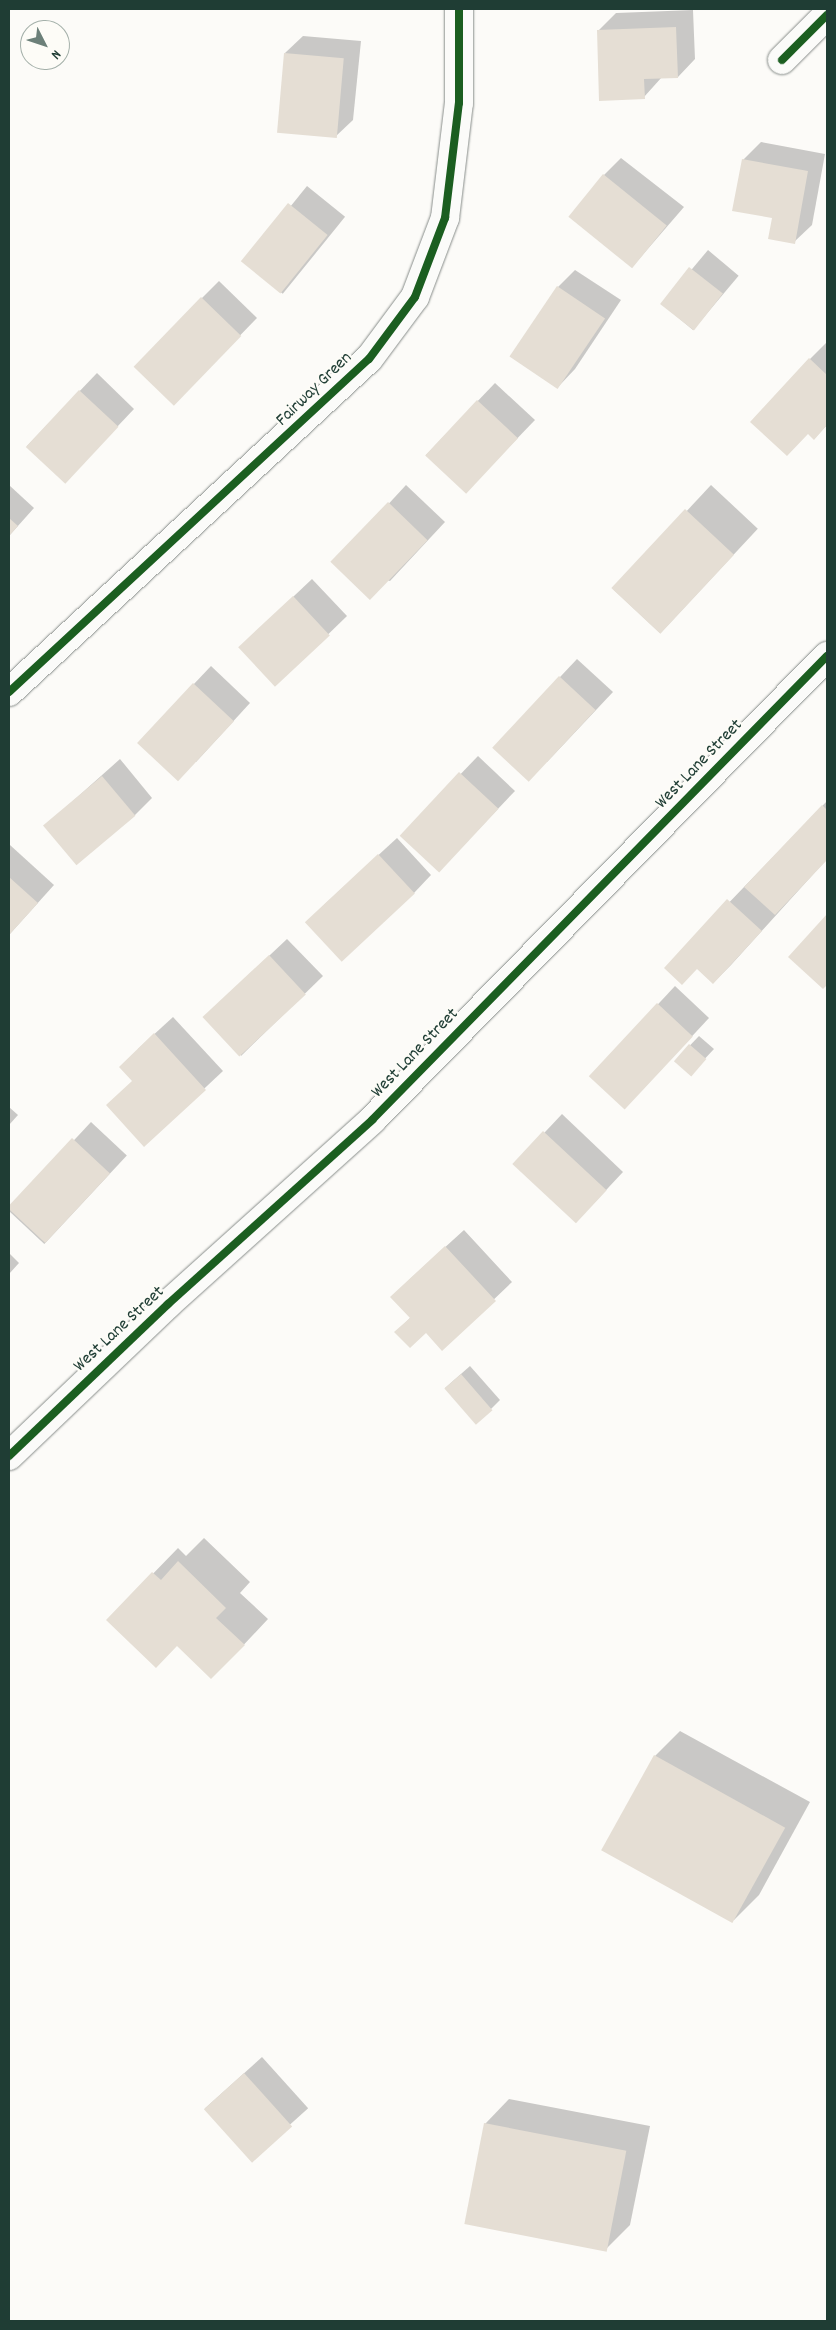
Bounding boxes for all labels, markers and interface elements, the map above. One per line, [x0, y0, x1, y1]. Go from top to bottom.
north arrow [20, 20, 70, 70]
text: N [46, 45, 65, 63]
street label: Fairway Green [272, 348, 358, 432]
street label: West Lane Street [652, 716, 748, 814]
street label: West Lane Street [368, 1005, 464, 1103]
street label: West Lane Street [70, 1282, 170, 1378]

